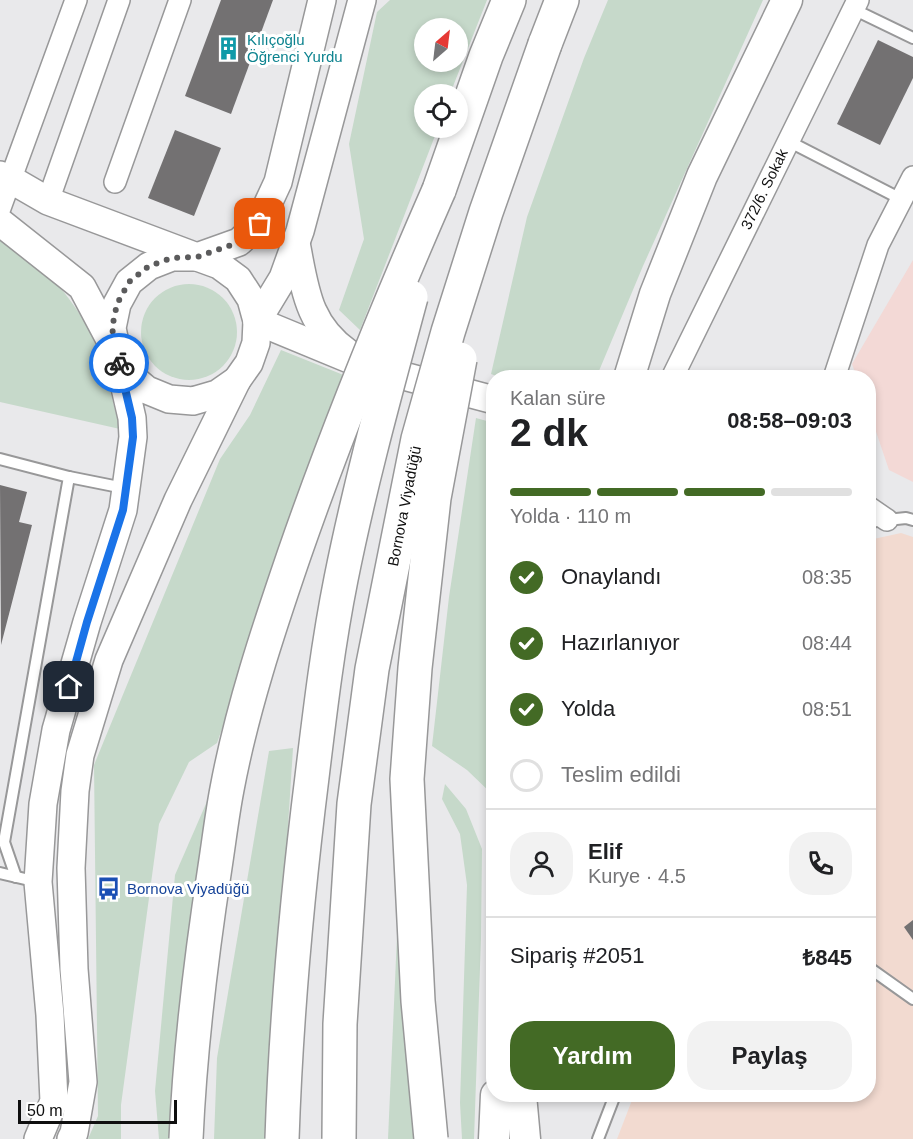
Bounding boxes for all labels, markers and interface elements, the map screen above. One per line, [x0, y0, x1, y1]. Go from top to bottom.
north arrow [414, 18, 468, 72]
map controls [414, 18, 468, 138]
place label: Kılıçoğlu Öğrenci Yurdu [247, 31, 343, 65]
building icon: Kılıçoğlu Öğrenci Yurdu [216, 35, 242, 61]
button: locate [414, 84, 468, 138]
street label: 372/6. Sokak [737, 145, 791, 232]
pin [234, 198, 285, 249]
icon: bag [243, 207, 276, 240]
courier [89, 333, 149, 393]
icon: bike [103, 347, 136, 380]
text: Kalan süre [510, 387, 606, 409]
text: 08:58–09:03 [727, 408, 852, 433]
text: 2 dk [510, 411, 588, 454]
street label: Bornova Viyadüğü [384, 444, 424, 568]
text: Yolda · 110 m [510, 505, 631, 527]
icon: check [510, 561, 543, 594]
text: Onaylandı [561, 564, 661, 589]
text: 08:35 [802, 566, 852, 588]
icon: check [510, 627, 543, 660]
text: Hazırlanıyor [561, 630, 680, 655]
text: 08:44 [802, 632, 852, 654]
pin [43, 661, 94, 712]
icon: home [52, 670, 85, 703]
icon: check [510, 693, 543, 726]
text: Yolda [561, 696, 615, 721]
text: 08:51 [802, 698, 852, 720]
text: Teslim edildi [561, 762, 681, 787]
button: person [510, 832, 573, 895]
button: phone [789, 832, 852, 895]
text: Elif [588, 839, 622, 864]
text: Kurye · 4.5 [588, 865, 686, 887]
bus stop icon: Bornova Viyadüğü [96, 875, 122, 901]
place label: Bornova Viyadüğü [127, 880, 249, 897]
text: Sipariş #2051 [510, 943, 645, 968]
text: ₺845 [803, 945, 852, 970]
button: Yardım [510, 1021, 675, 1090]
button: Paylaş [687, 1021, 852, 1090]
scale bar [18, 1097, 177, 1124]
text: 50 m [27, 1102, 63, 1119]

